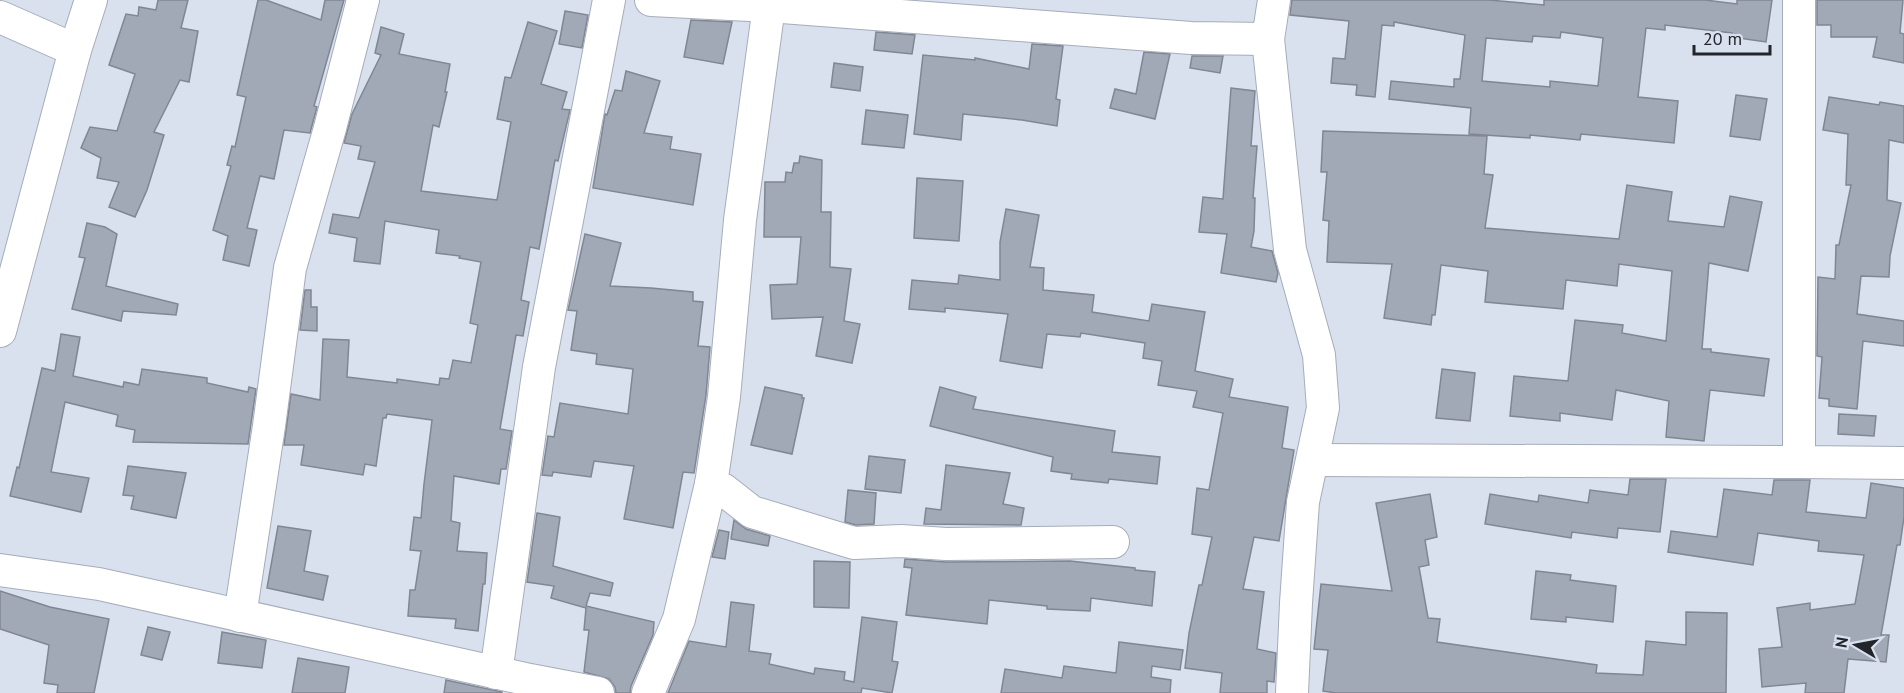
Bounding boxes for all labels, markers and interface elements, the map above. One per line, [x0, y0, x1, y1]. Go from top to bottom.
scale bar [1694, 18, 1770, 56]
text: 20 m [1703, 27, 1742, 50]
north arrow [1826, 615, 1886, 675]
text: N [1830, 635, 1852, 649]

